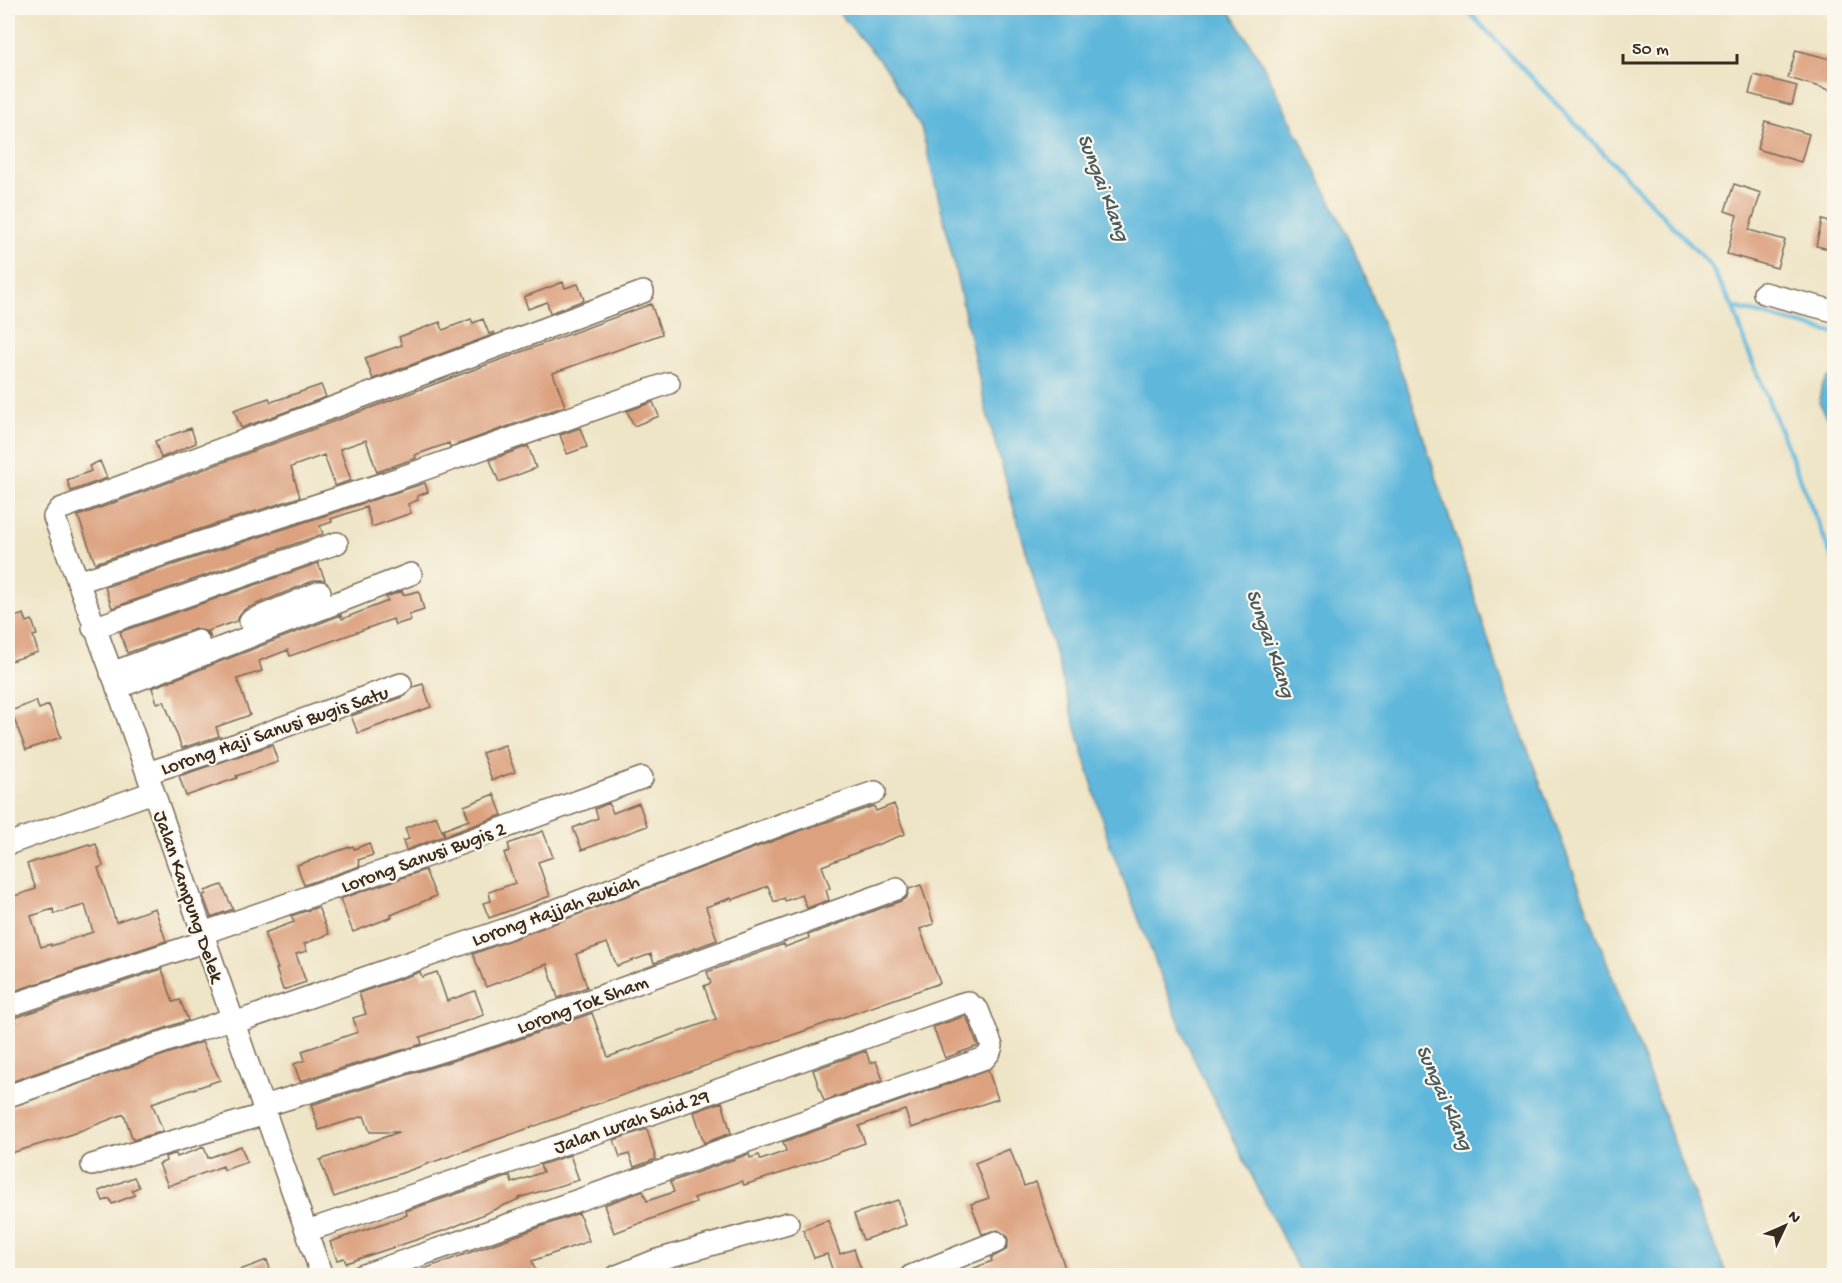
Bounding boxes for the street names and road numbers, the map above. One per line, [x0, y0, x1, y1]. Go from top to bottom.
street label: Lorong Haji Sanusi Bugis Satu [158, 682, 393, 782]
street label: Jalan Kampung Delek [147, 808, 227, 988]
street label: Lorong Sanusi Bugis 2 [339, 819, 510, 900]
street label: Lorong Hajjah Rukiah [469, 871, 643, 953]
street label: Lorong Tok Sham [514, 972, 652, 1041]
street label: Jalan Lurah Said 29 [551, 1086, 713, 1161]

